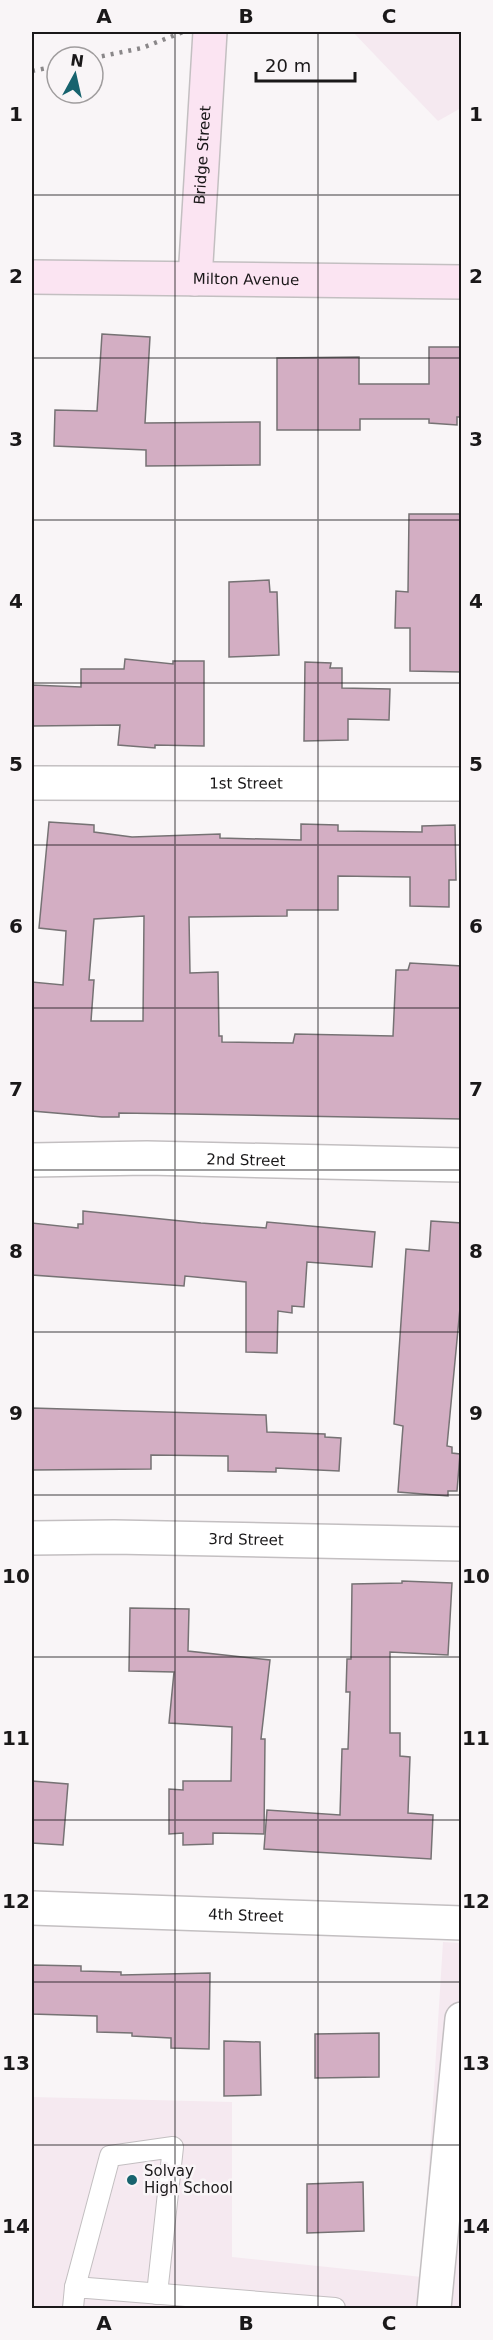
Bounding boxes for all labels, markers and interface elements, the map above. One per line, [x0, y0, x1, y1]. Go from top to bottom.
text: A [96, 4, 112, 28]
text: B [238, 4, 254, 28]
text: C [382, 4, 396, 28]
north arrow [45, 45, 105, 105]
scale bar [256, 45, 355, 83]
text: N [69, 50, 85, 71]
text: 20 m [265, 55, 311, 76]
text: 1 [9, 102, 23, 126]
text: 1 [469, 102, 483, 126]
street label: Bridge Street [191, 105, 215, 205]
text: 2 [9, 264, 23, 288]
text: 2 [469, 264, 483, 288]
street label: Milton Avenue [193, 270, 299, 289]
text: 3 [9, 427, 23, 451]
text: 3 [469, 427, 483, 451]
text: 4 [9, 589, 23, 613]
text: 4 [469, 589, 483, 613]
text: 5 [9, 752, 23, 776]
text: 5 [469, 752, 483, 776]
street label: 1st Street [209, 774, 283, 793]
text: 6 [9, 914, 23, 938]
text: 6 [469, 914, 483, 938]
text: 7 [9, 1077, 23, 1101]
text: 7 [469, 1077, 483, 1101]
street label: 2nd Street [206, 1150, 286, 1170]
text: 8 [9, 1239, 23, 1263]
text: 8 [469, 1239, 483, 1263]
text: 9 [9, 1401, 23, 1425]
text: 9 [469, 1401, 483, 1425]
street label: 3rd Street [208, 1530, 284, 1549]
text: 10 [2, 1564, 30, 1588]
text: 10 [462, 1564, 490, 1588]
text: 11 [2, 1726, 30, 1750]
text: 11 [462, 1726, 490, 1750]
text: 12 [2, 1889, 30, 1913]
text: 12 [462, 1889, 490, 1913]
street label: 4th Street [208, 1905, 284, 1926]
text: 13 [2, 2051, 30, 2075]
text: 13 [462, 2051, 490, 2075]
place label: Solvay High School [144, 2162, 233, 2197]
marker: Solvay High School [125, 2173, 139, 2187]
text: 14 [2, 2214, 30, 2238]
text: 14 [462, 2214, 490, 2238]
text: A [96, 2311, 112, 2335]
text: B [238, 2311, 254, 2335]
text: C [382, 2311, 396, 2335]

